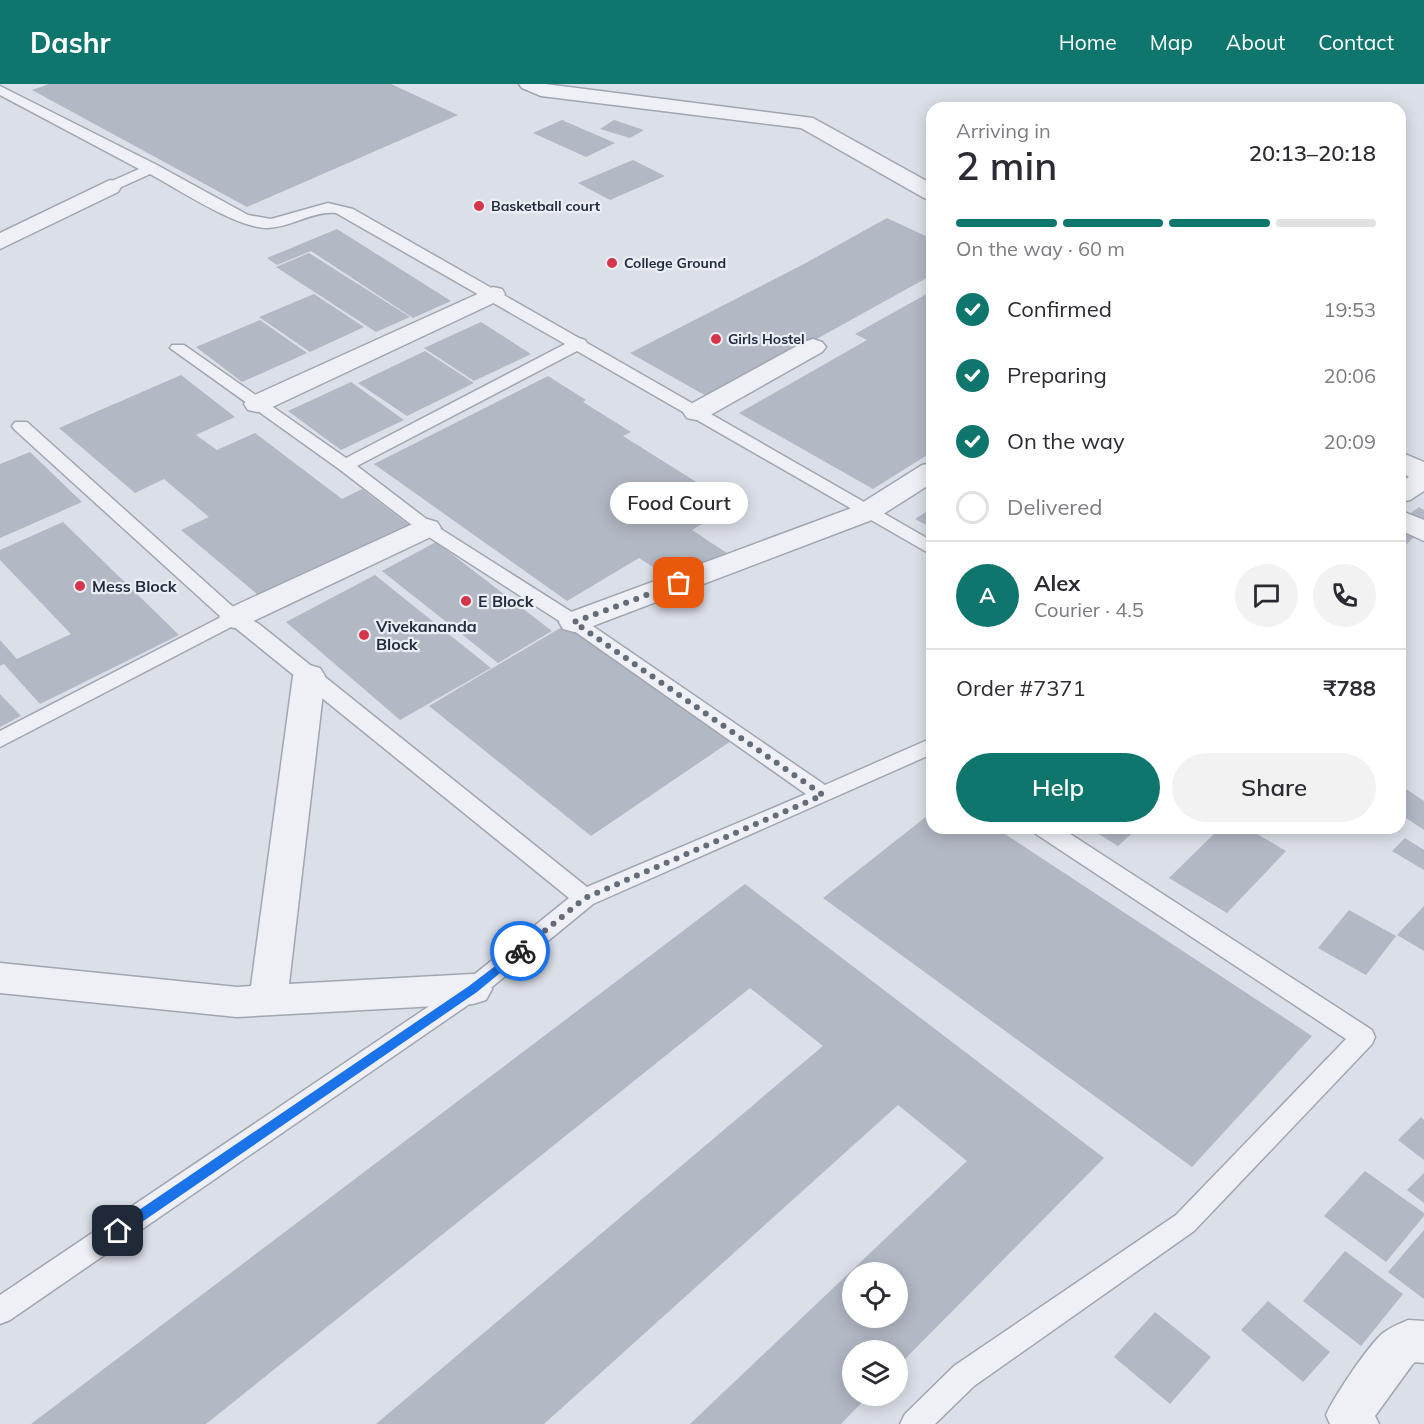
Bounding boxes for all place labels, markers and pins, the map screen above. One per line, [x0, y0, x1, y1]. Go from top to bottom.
place label: Basketball court [491, 197, 601, 215]
marker: Basketball court [472, 199, 486, 213]
place label: College Ground [624, 254, 726, 272]
marker: College Ground [605, 256, 619, 270]
place label: Girls Hostel [728, 330, 805, 348]
marker: Girls Hostel [709, 332, 723, 346]
callout: Food Court [610, 481, 748, 523]
pin [653, 557, 704, 608]
place label: Mess Block [92, 576, 178, 596]
marker: Mess Block [73, 579, 87, 593]
place label: E Block [478, 591, 535, 611]
marker: E Block [459, 594, 473, 608]
place label: Vivekananda Block [375, 616, 477, 654]
marker: Vivekananda Block [357, 628, 371, 642]
pin [92, 1205, 143, 1256]

